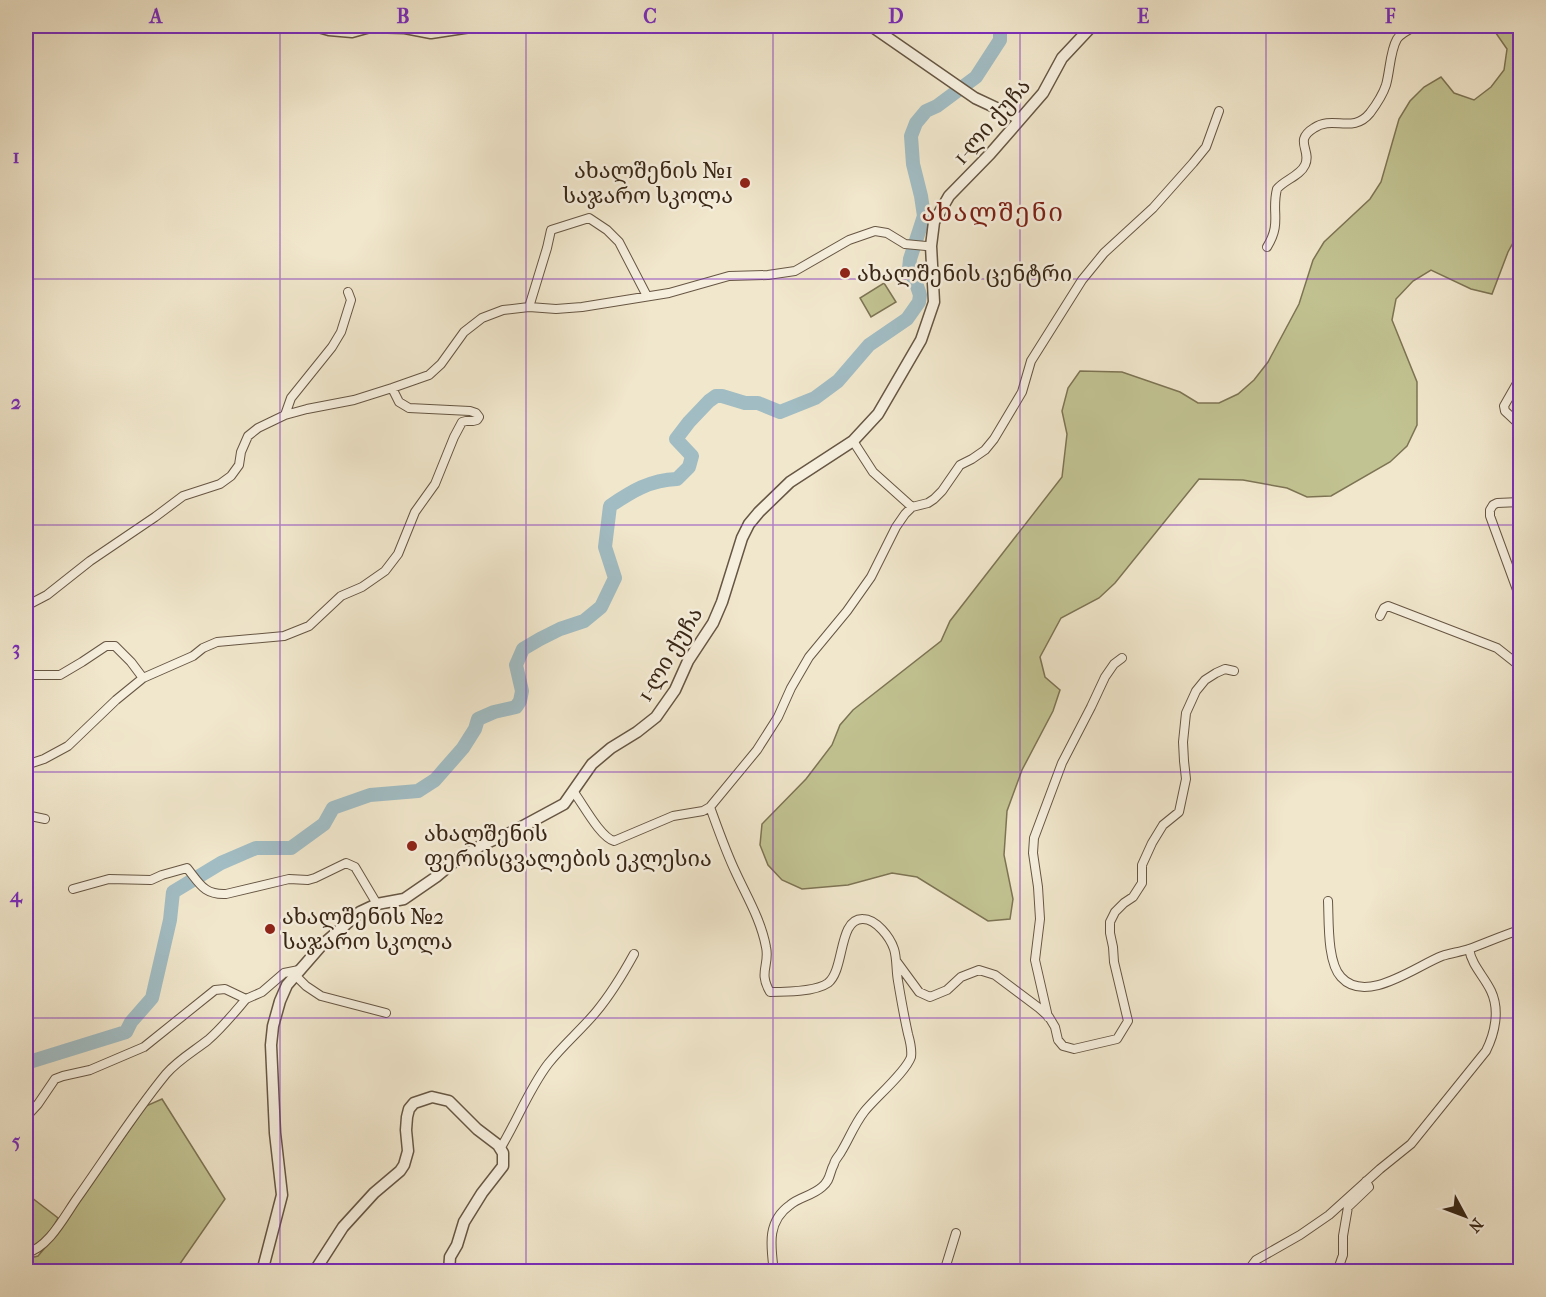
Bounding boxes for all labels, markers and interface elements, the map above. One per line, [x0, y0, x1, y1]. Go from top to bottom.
text: A [148, 5, 164, 28]
text: B [396, 5, 410, 28]
text: C [643, 5, 657, 28]
text: D [888, 5, 904, 28]
text: E [1137, 5, 1149, 28]
text: F [1384, 5, 1396, 28]
street label: 1-ლი ქუჩა [947, 73, 1036, 170]
text: 1 [12, 145, 20, 168]
place label: ახალშენის №1 საჯარო სკოლა [562, 158, 733, 209]
marker: ახალშენის №1 საჯარო სკოლა [738, 176, 752, 190]
district label: ახალშენი [922, 197, 1064, 228]
place label: ახალშენის ცენტრი [857, 261, 1072, 287]
marker: ახალშენის ცენტრი [838, 266, 852, 280]
text: 2 [11, 391, 21, 414]
street label: 1-ლი ქუჩა [632, 603, 708, 706]
text: 3 [12, 637, 20, 660]
place label: ახალშენის ფერისცვალების ეკლესია [424, 821, 712, 872]
marker: ახალშენის ფერისცვალების ეკლესია [405, 839, 419, 853]
text: 4 [9, 884, 23, 908]
place label: ახალშენის №2 საჯარო სკოლა [282, 904, 453, 955]
marker: ახალშენის №2 საჯარო სკოლა [263, 922, 277, 936]
text: 5 [12, 1130, 21, 1153]
north arrow [1435, 1186, 1495, 1246]
text: N [1464, 1215, 1487, 1237]

